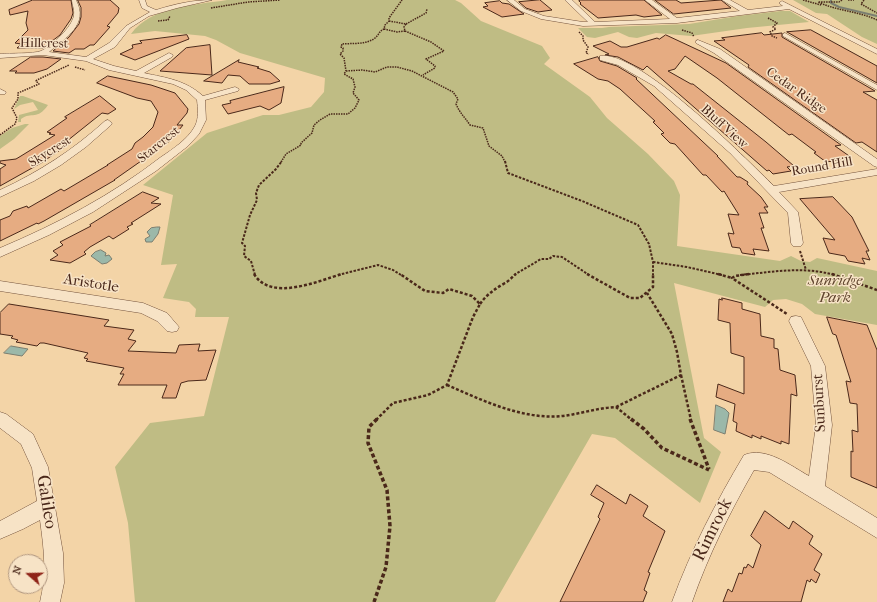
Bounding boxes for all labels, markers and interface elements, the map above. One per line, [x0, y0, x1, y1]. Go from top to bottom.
street label: Hillcrest [20, 36, 68, 52]
street label: Cedar Ridge [763, 64, 829, 118]
street label: Bluff View [697, 102, 751, 152]
street label: Starcrest [135, 123, 183, 167]
street label: Skycrest [26, 133, 74, 171]
street label: Round Hill [790, 154, 854, 180]
street label: Aristotle [62, 271, 120, 297]
park label: Sunridge Park [808, 272, 862, 307]
street label: Sunburst [809, 373, 831, 433]
street label: Galileo [31, 474, 61, 530]
street label: Rimrock [689, 495, 737, 565]
north arrow [8, 554, 48, 594]
text: N [10, 564, 25, 576]

